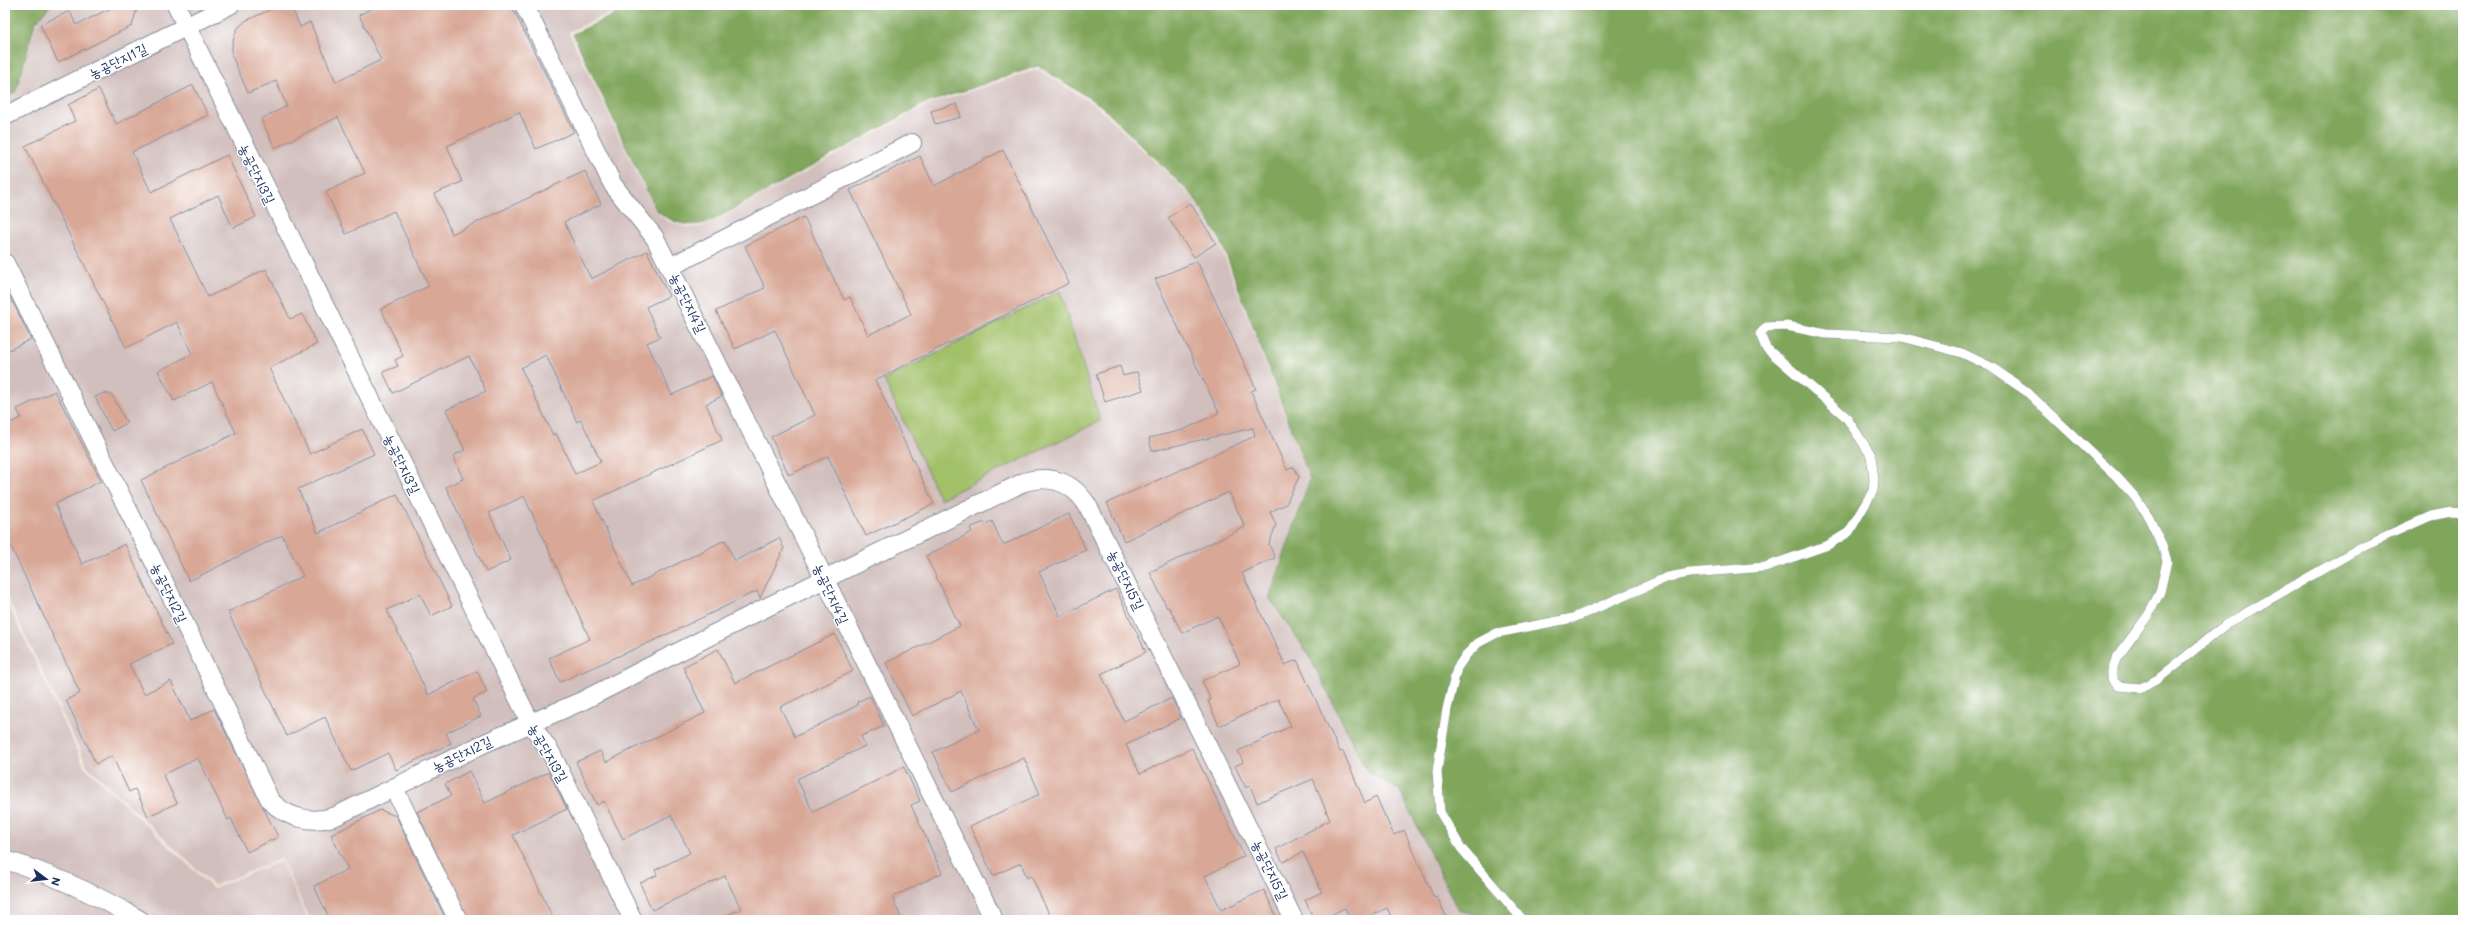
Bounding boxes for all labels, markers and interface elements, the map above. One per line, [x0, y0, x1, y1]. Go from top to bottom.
street label: 농공단지1길 [85, 38, 151, 83]
street label: 농공단지3길 [235, 141, 280, 208]
street label: 농공단지4길 [666, 270, 711, 337]
street label: 농공단지3길 [380, 431, 425, 498]
street label: 농공단지5길 [1104, 547, 1149, 614]
street label: 농공단지2길 [147, 560, 192, 626]
street label: 농공단지4길 [809, 561, 854, 628]
street label: 농공단지3길 [524, 720, 573, 786]
street label: 농공단지2길 [429, 731, 495, 776]
street label: 농공단지5길 [1248, 837, 1293, 904]
north arrow [26, 859, 66, 899]
text: N [48, 876, 64, 888]

